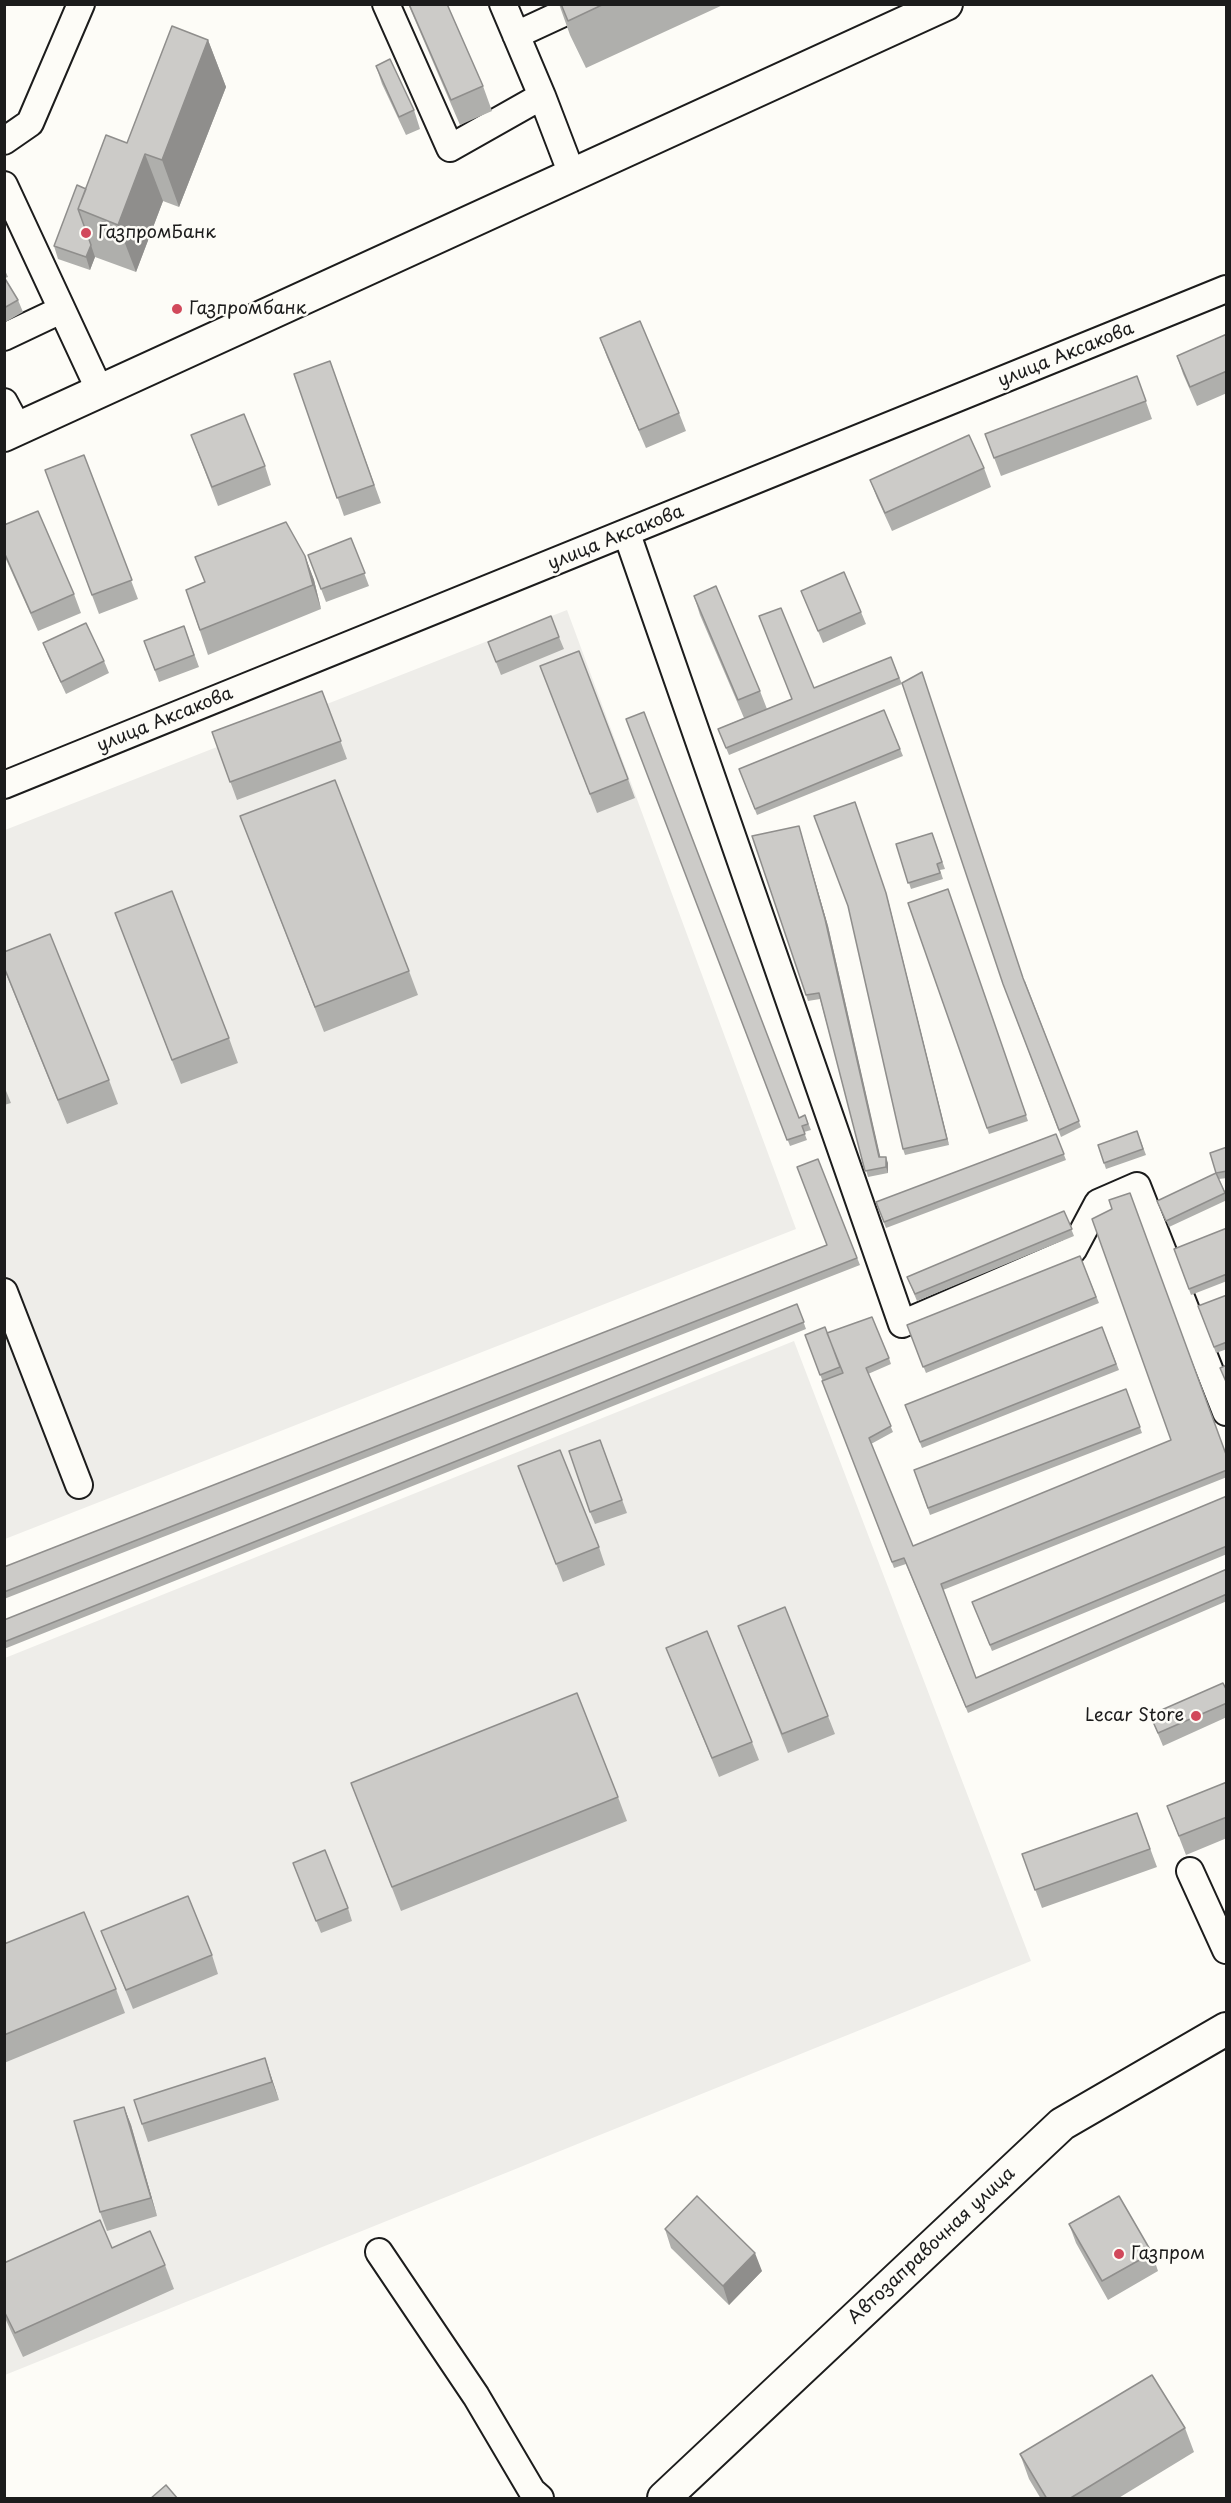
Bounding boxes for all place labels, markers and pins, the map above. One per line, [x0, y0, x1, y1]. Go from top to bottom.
place label: ГазпромБанк [98, 222, 216, 244]
marker: ГазпромБанк [79, 226, 93, 240]
place label: Газпромбанк [189, 298, 306, 320]
marker: Газпромбанк [170, 302, 184, 316]
place label: Lecar Store [1085, 1705, 1184, 1727]
marker: Lecar Store [1189, 1709, 1203, 1723]
place label: Газпром [1131, 2243, 1205, 2265]
marker: Газпром [1112, 2247, 1126, 2261]

